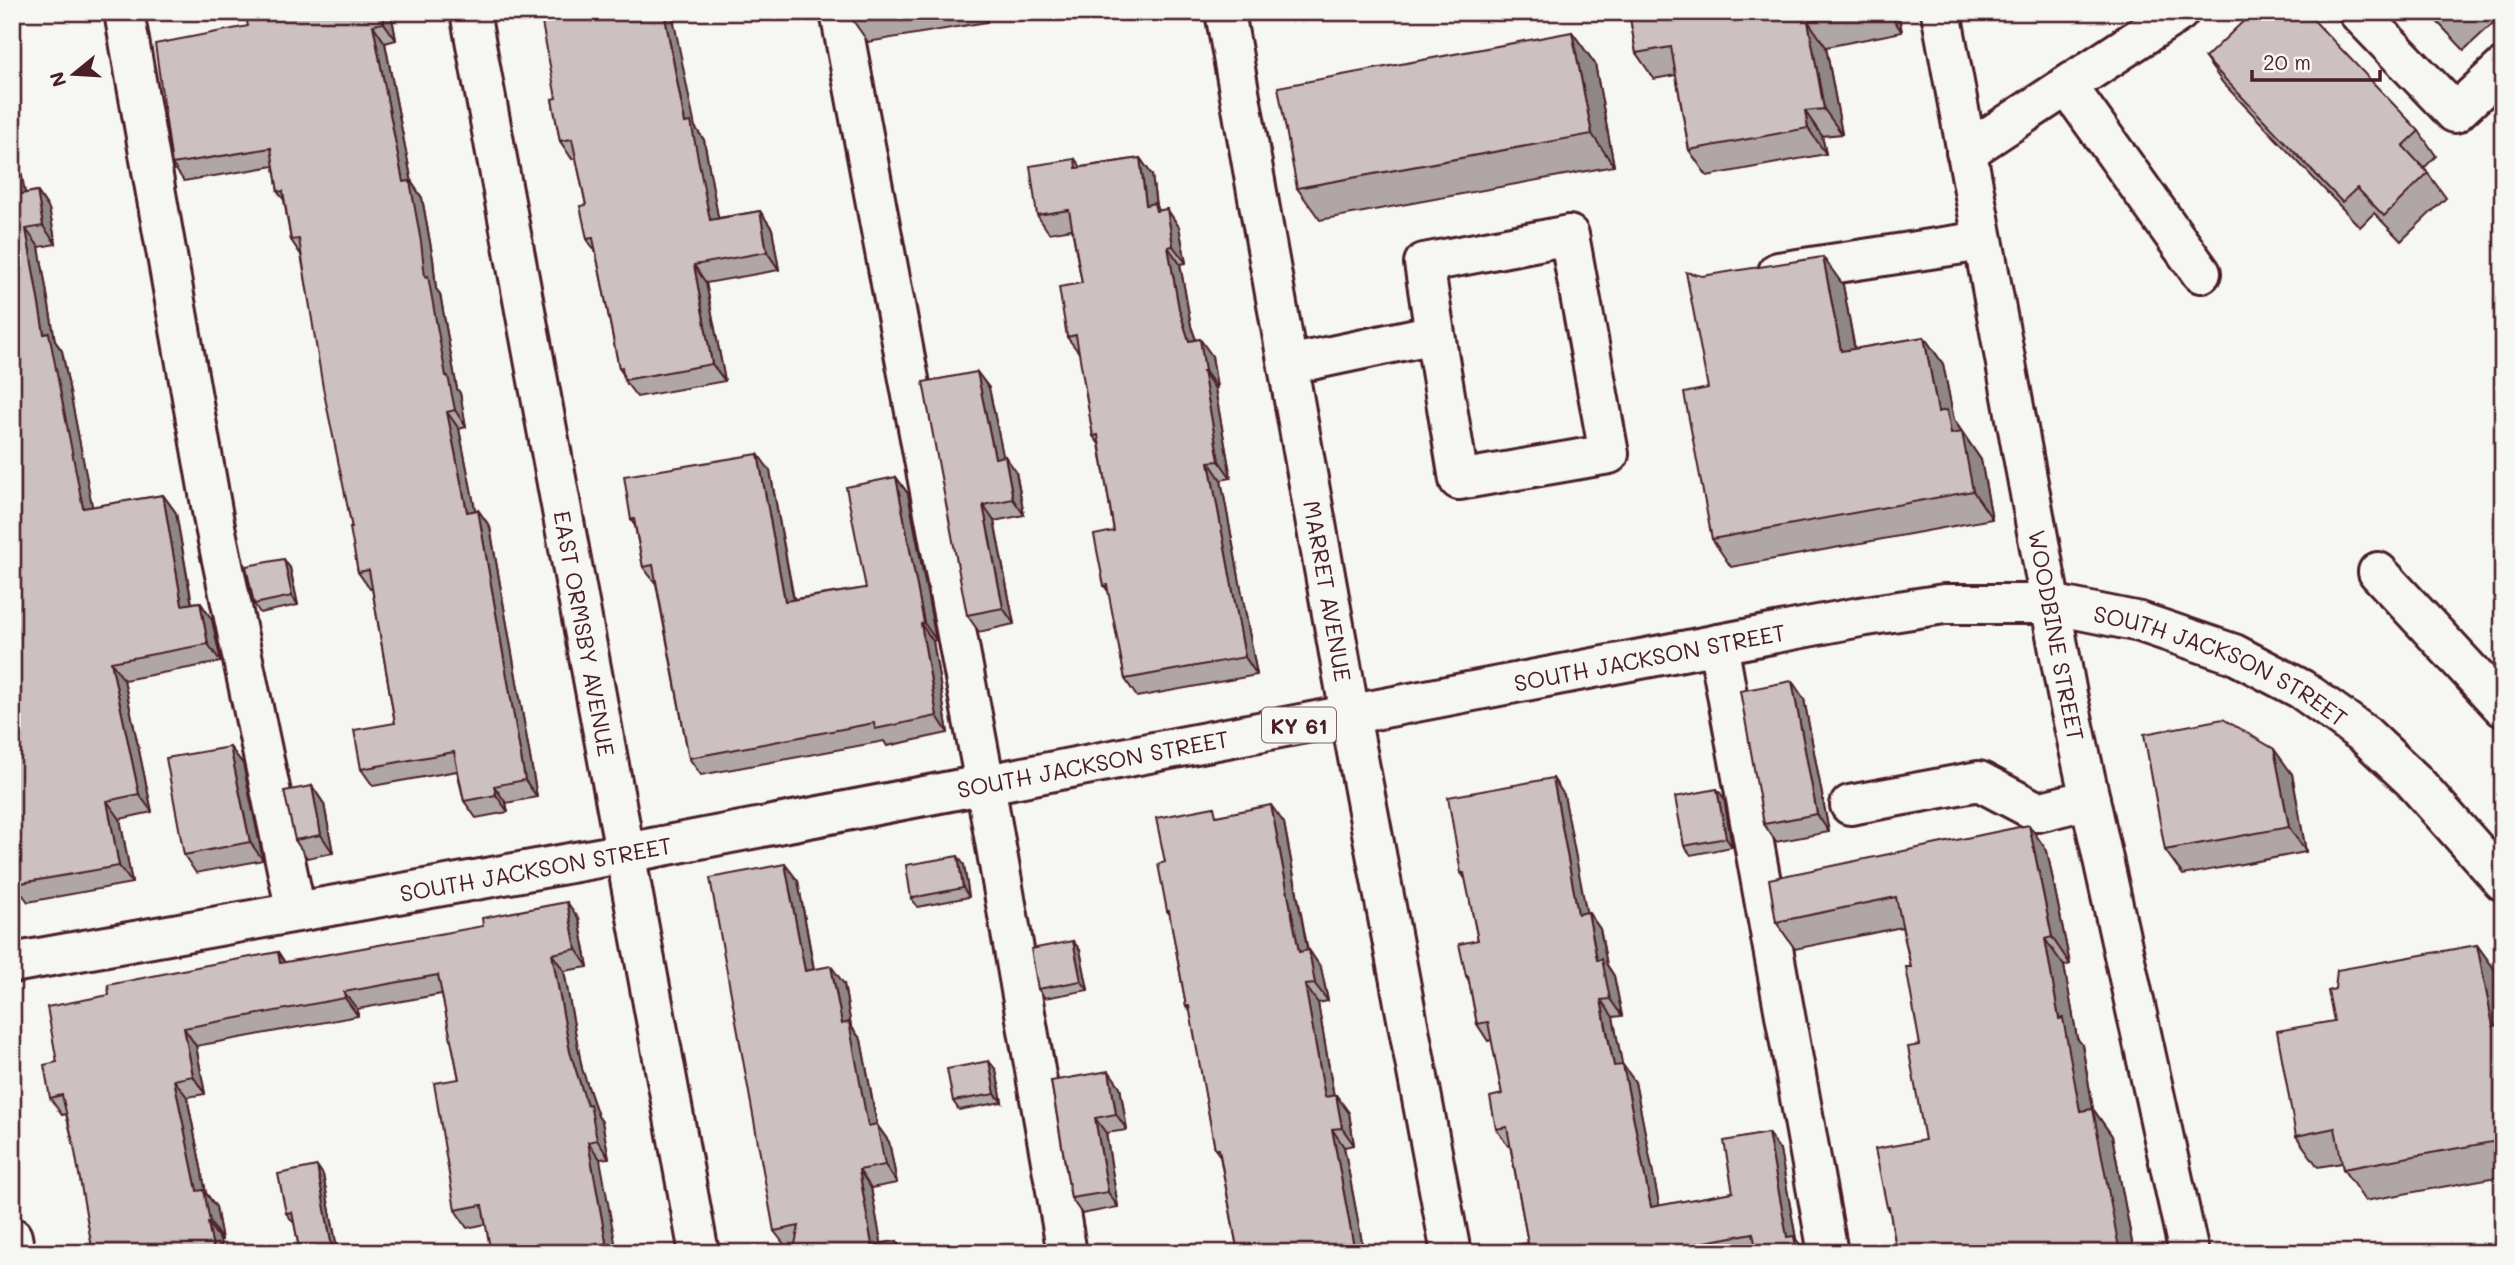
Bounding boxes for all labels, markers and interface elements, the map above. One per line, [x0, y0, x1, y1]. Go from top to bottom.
north arrow [38, 38, 108, 108]
scale bar [2252, 38, 2380, 82]
text: 20 m [2263, 48, 2311, 75]
text: N [43, 69, 71, 90]
street label: MARRET AVENUE [1297, 498, 1359, 684]
street label: EAST ORMSBY AVENUE [547, 508, 622, 759]
street label: WOODBINE STREET [2022, 527, 2092, 744]
street label: SOUTH JACKSON STREET [2091, 598, 2354, 733]
street label: SOUTH JACKSON STREET [1511, 617, 1788, 698]
road number: KY 61 [1262, 708, 1336, 742]
street label: SOUTH JACKSON STREET [954, 723, 1231, 804]
street label: SOUTH JACKSON STREET [397, 830, 674, 908]

